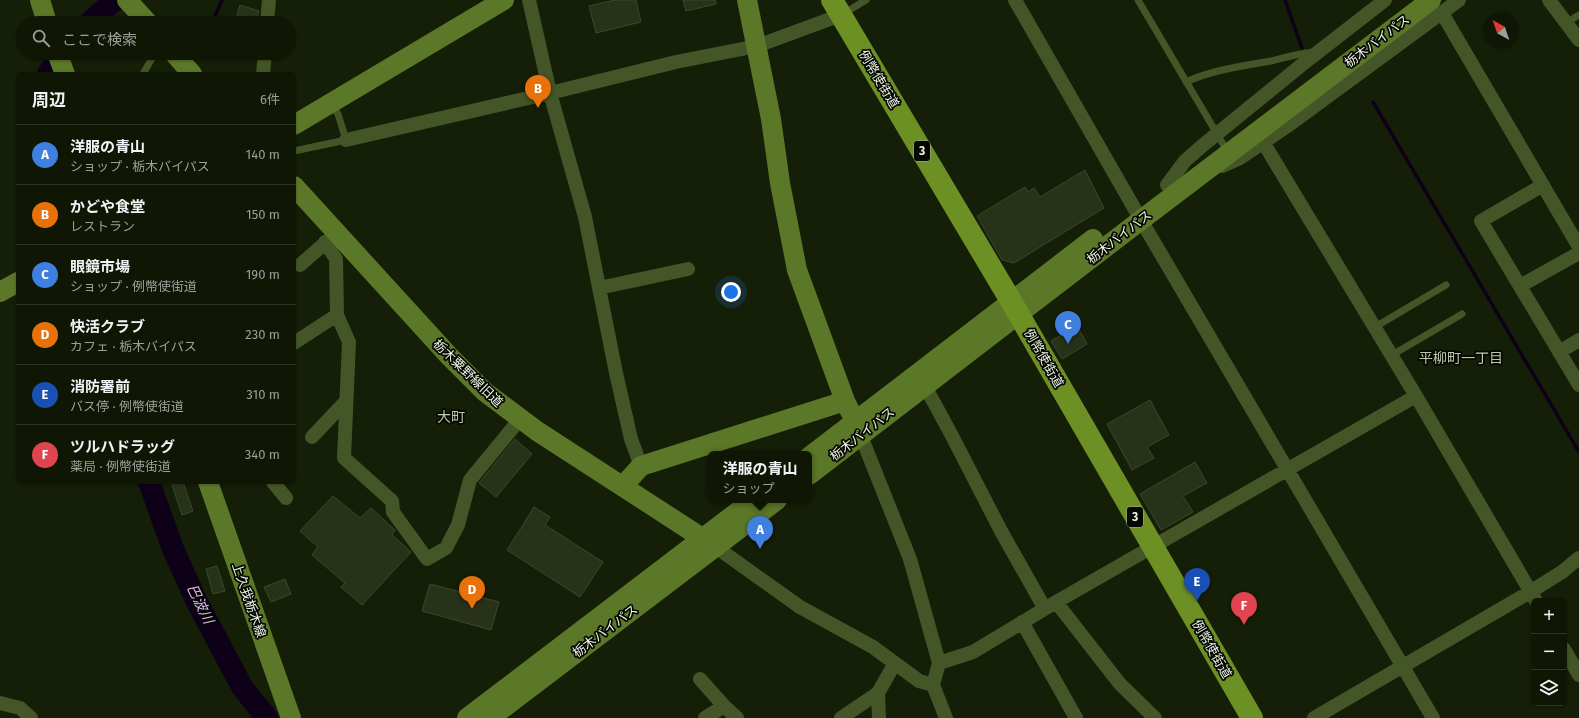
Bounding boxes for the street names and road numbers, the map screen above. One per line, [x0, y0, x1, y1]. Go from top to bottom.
street label: 栃木バイパス [1341, 12, 1413, 70]
street label: 例幣使街道 [856, 47, 902, 111]
road number: 3 [914, 141, 930, 161]
street label: 栃木バイパス [1084, 207, 1154, 267]
street label: 例幣使街道 [1021, 326, 1067, 390]
street label: 栃木粟野線旧道 [430, 336, 506, 410]
street label: 栃木バイパス [827, 404, 897, 464]
road number: 3 [1127, 507, 1143, 527]
street label: 上久我栃木線 [229, 561, 269, 639]
street label: 栃木バイパス [569, 602, 641, 660]
street label: 例幣使街道 [1189, 617, 1235, 681]

